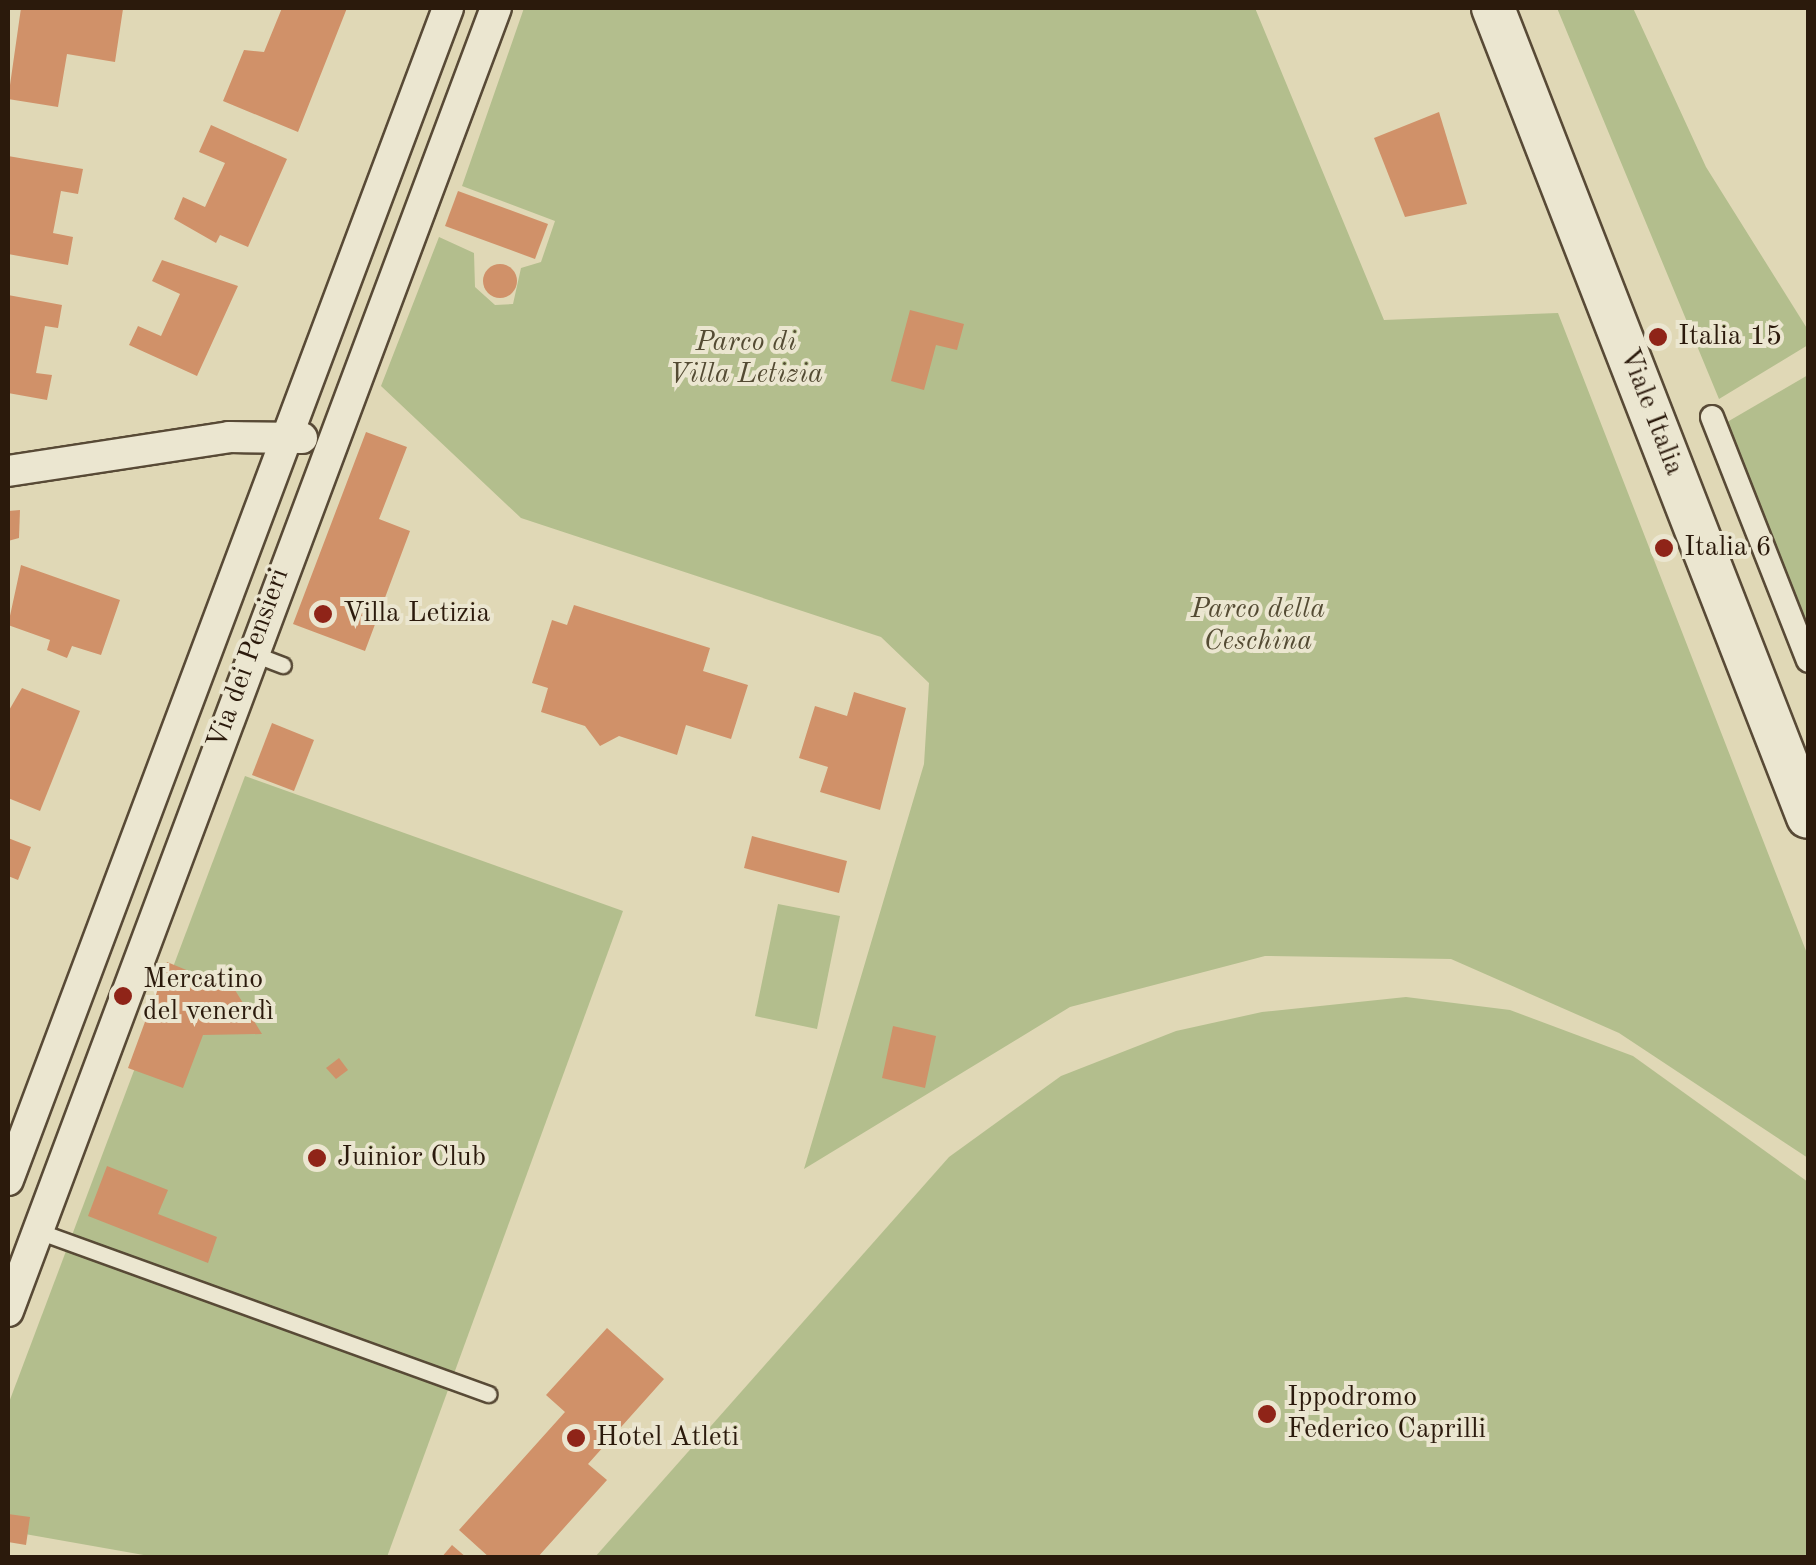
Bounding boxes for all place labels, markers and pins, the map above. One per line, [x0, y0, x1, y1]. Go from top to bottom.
place label: Italia 15 [1678, 320, 1782, 354]
marker: Italia 15 [1647, 326, 1669, 348]
place label: Italia 6 [1684, 531, 1772, 565]
marker: Italia 6 [1653, 537, 1675, 559]
place label: Villa Letizia [343, 597, 490, 631]
marker: Villa Letizia [312, 603, 334, 625]
place label: Mercatino del venerdì [143, 963, 274, 1029]
marker: Mercatino del venerdì [112, 985, 134, 1007]
place label: Juinior Club [337, 1141, 486, 1175]
marker: Juinior Club [306, 1147, 328, 1169]
place label: Ippodromo Federico Caprilli [1287, 1381, 1486, 1447]
marker: Ippodromo Federico Caprilli [1256, 1403, 1278, 1425]
place label: Hotel Atleti [596, 1421, 739, 1455]
marker: Hotel Atleti [565, 1427, 587, 1449]

